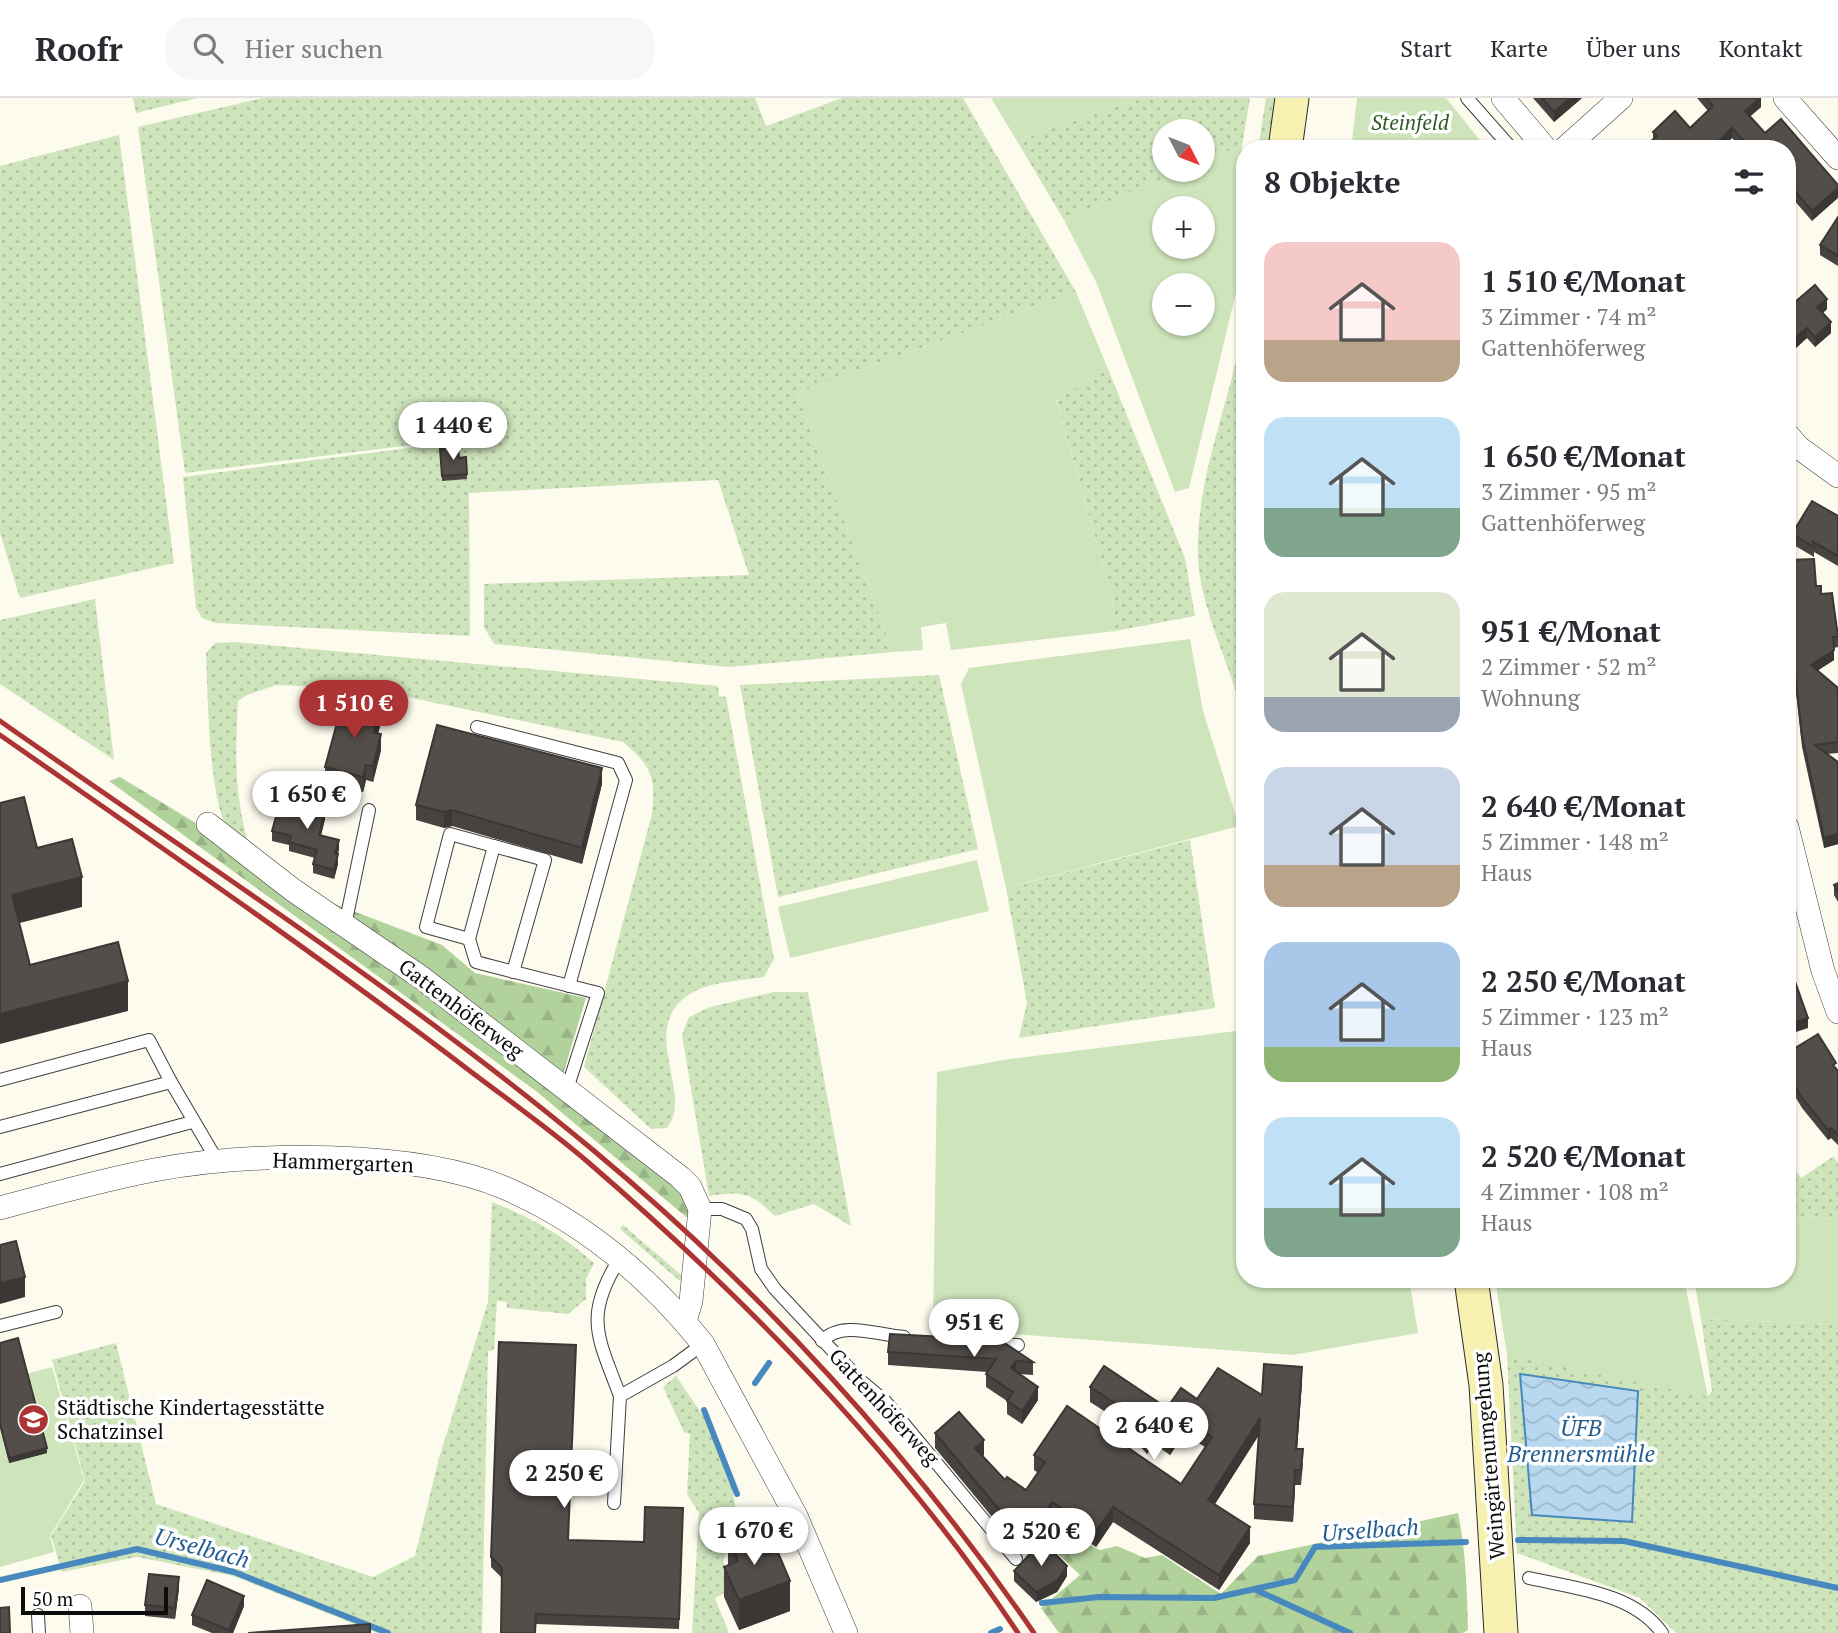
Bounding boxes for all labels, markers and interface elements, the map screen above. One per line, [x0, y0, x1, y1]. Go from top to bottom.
search box [165, 17, 655, 80]
text: Roofr [35, 27, 123, 70]
icon: search [189, 29, 227, 67]
text: Hier suchen [245, 31, 383, 65]
text: Start [1400, 32, 1452, 64]
text: Karte [1490, 32, 1548, 64]
text: Über uns [1586, 32, 1681, 64]
text: Kontakt [1719, 32, 1803, 64]
park label: Steinfeld [1371, 108, 1450, 136]
north arrow [1152, 119, 1214, 182]
map controls [1152, 119, 1215, 336]
text: 8 Objekte [1264, 162, 1401, 202]
icon: filters [1730, 163, 1768, 201]
button: + [1152, 196, 1215, 259]
text: 1 510 €/Monat [1481, 261, 1686, 301]
icon: home [1320, 270, 1404, 354]
button: − [1152, 273, 1215, 336]
text: 3 Zimmer · 74 m² [1481, 301, 1656, 332]
text: Gattenhöferweg [1481, 332, 1645, 363]
pin: 1 440 € [388, 402, 518, 462]
text: 1 440 € [414, 409, 492, 440]
text: 1 650 €/Monat [1481, 436, 1686, 476]
icon: home [1320, 445, 1404, 529]
text: 3 Zimmer · 95 m² [1481, 476, 1656, 507]
text: Gattenhöferweg [1481, 507, 1645, 538]
text: 951 €/Monat [1481, 611, 1661, 651]
icon: home [1320, 620, 1404, 704]
text: 2 Zimmer · 52 m² [1481, 651, 1656, 682]
pin: 1 510 € [289, 680, 419, 740]
text: Wohnung [1481, 682, 1580, 713]
text: 1 510 € [315, 687, 393, 718]
pin: 1 650 € [242, 772, 372, 831]
text: 1 650 € [268, 778, 346, 809]
text: 2 640 €/Monat [1481, 786, 1686, 826]
icon: home [1320, 795, 1404, 879]
text: 5 Zimmer · 148 m² [1481, 826, 1669, 857]
text: Haus [1481, 857, 1533, 888]
street label: Gattenhöferweg [393, 952, 531, 1065]
text: 2 250 €/Monat [1481, 961, 1686, 1001]
icon: home [1320, 970, 1404, 1054]
text: 5 Zimmer · 123 m² [1481, 1001, 1669, 1032]
text: Haus [1481, 1032, 1533, 1063]
text: 2 520 €/Monat [1481, 1136, 1686, 1176]
icon: home [1320, 1145, 1404, 1229]
street label: Hammergarten [272, 1146, 415, 1178]
text: 4 Zimmer · 108 m² [1481, 1176, 1669, 1207]
text: Haus [1481, 1207, 1533, 1238]
pin: 951 € [925, 1300, 1023, 1359]
text: 951 € [945, 1306, 1003, 1337]
street label: Gattenhöferweg [823, 1342, 947, 1471]
street label: Weingärtenumgehung [1465, 1350, 1511, 1561]
place label: Städtische Kindertagesstätte Schatzinsel [57, 1393, 325, 1445]
pin: 2 640 € [1089, 1402, 1219, 1462]
school or university icon: Städtische Kindertagesstätte Schatzinsel [17, 1403, 51, 1437]
text: 2 640 € [1115, 1409, 1193, 1440]
water label: ÜFB Brennersmühle [1506, 1412, 1655, 1469]
pin: 2 250 € [499, 1450, 629, 1510]
text: 2 250 € [525, 1457, 603, 1488]
pin: 1 670 € [689, 1508, 819, 1567]
pin: 2 520 € [976, 1508, 1106, 1568]
water label: Urselbach [1320, 1511, 1420, 1548]
text: 1 670 € [715, 1514, 793, 1545]
text: 2 520 € [1002, 1515, 1080, 1546]
water label: Urselbach [151, 1520, 253, 1575]
scale bar [21, 1584, 168, 1616]
text: 50 m [32, 1586, 73, 1611]

